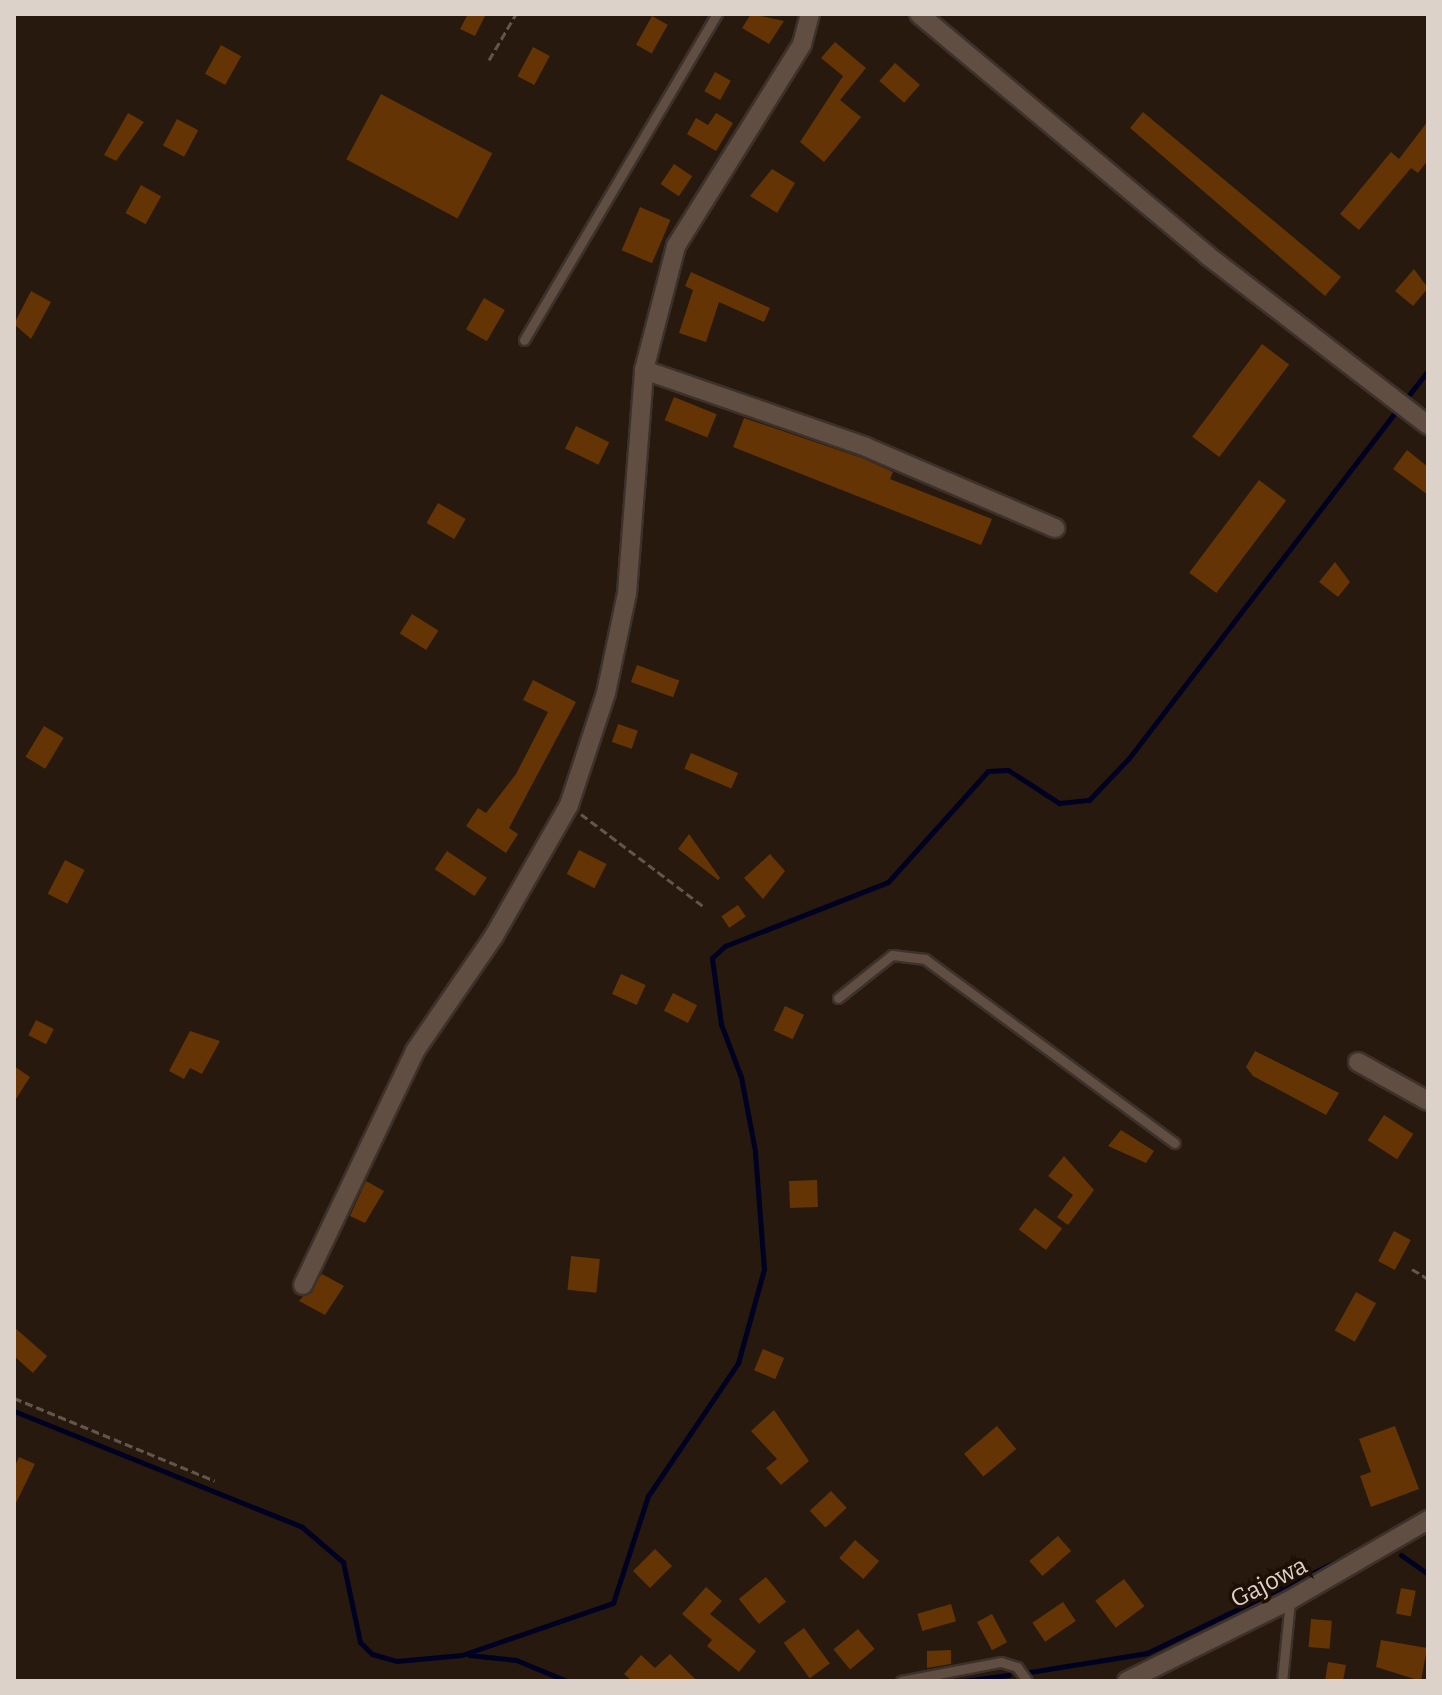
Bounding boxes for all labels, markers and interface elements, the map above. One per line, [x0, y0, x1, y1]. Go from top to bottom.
street label: Gajowa [1226, 1552, 1312, 1614]

